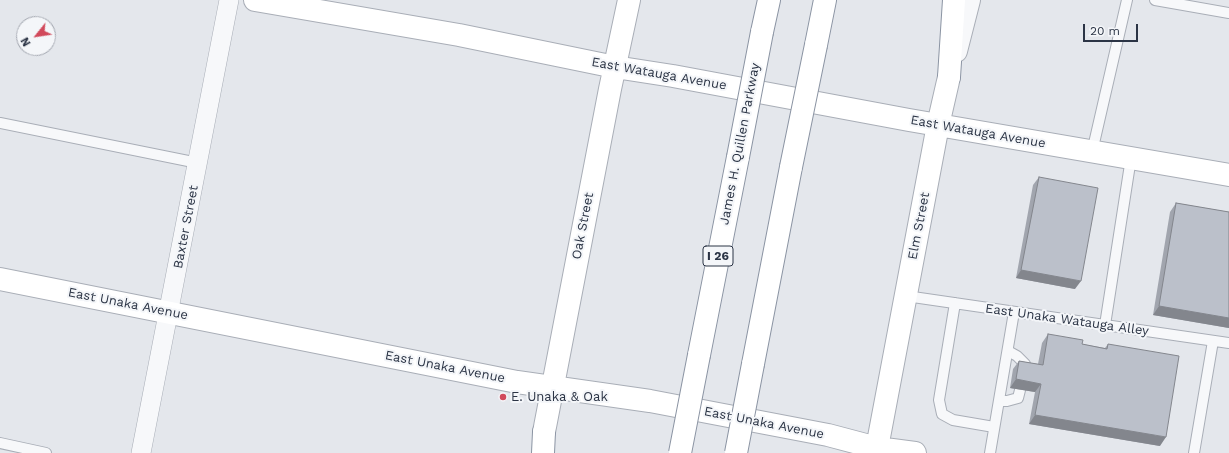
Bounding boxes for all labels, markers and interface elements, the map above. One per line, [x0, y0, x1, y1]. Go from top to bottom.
north arrow [16, 16, 56, 56]
scale bar [1085, 16, 1140, 42]
text: 20 m [1090, 24, 1120, 38]
text: N [18, 35, 34, 49]
street label: East Watauga Avenue [590, 54, 728, 94]
street label: James H. Quillen Parkway [717, 62, 763, 226]
street label: East Watauga Avenue [909, 112, 1047, 152]
street label: Baxter Street [170, 184, 202, 270]
street label: Oak Street [569, 191, 597, 261]
street label: Elm Street [905, 191, 933, 261]
road number: I 26 [703, 246, 733, 266]
street label: East Unaka Avenue [67, 285, 189, 323]
street label: East Unaka Watauga Alley [984, 301, 1150, 339]
street label: East Unaka Avenue [384, 348, 506, 386]
place label: E. Unaka & Oak [511, 389, 608, 405]
marker: E. Unaka & Oak [498, 392, 508, 402]
street label: East Unaka Avenue [703, 404, 825, 442]

